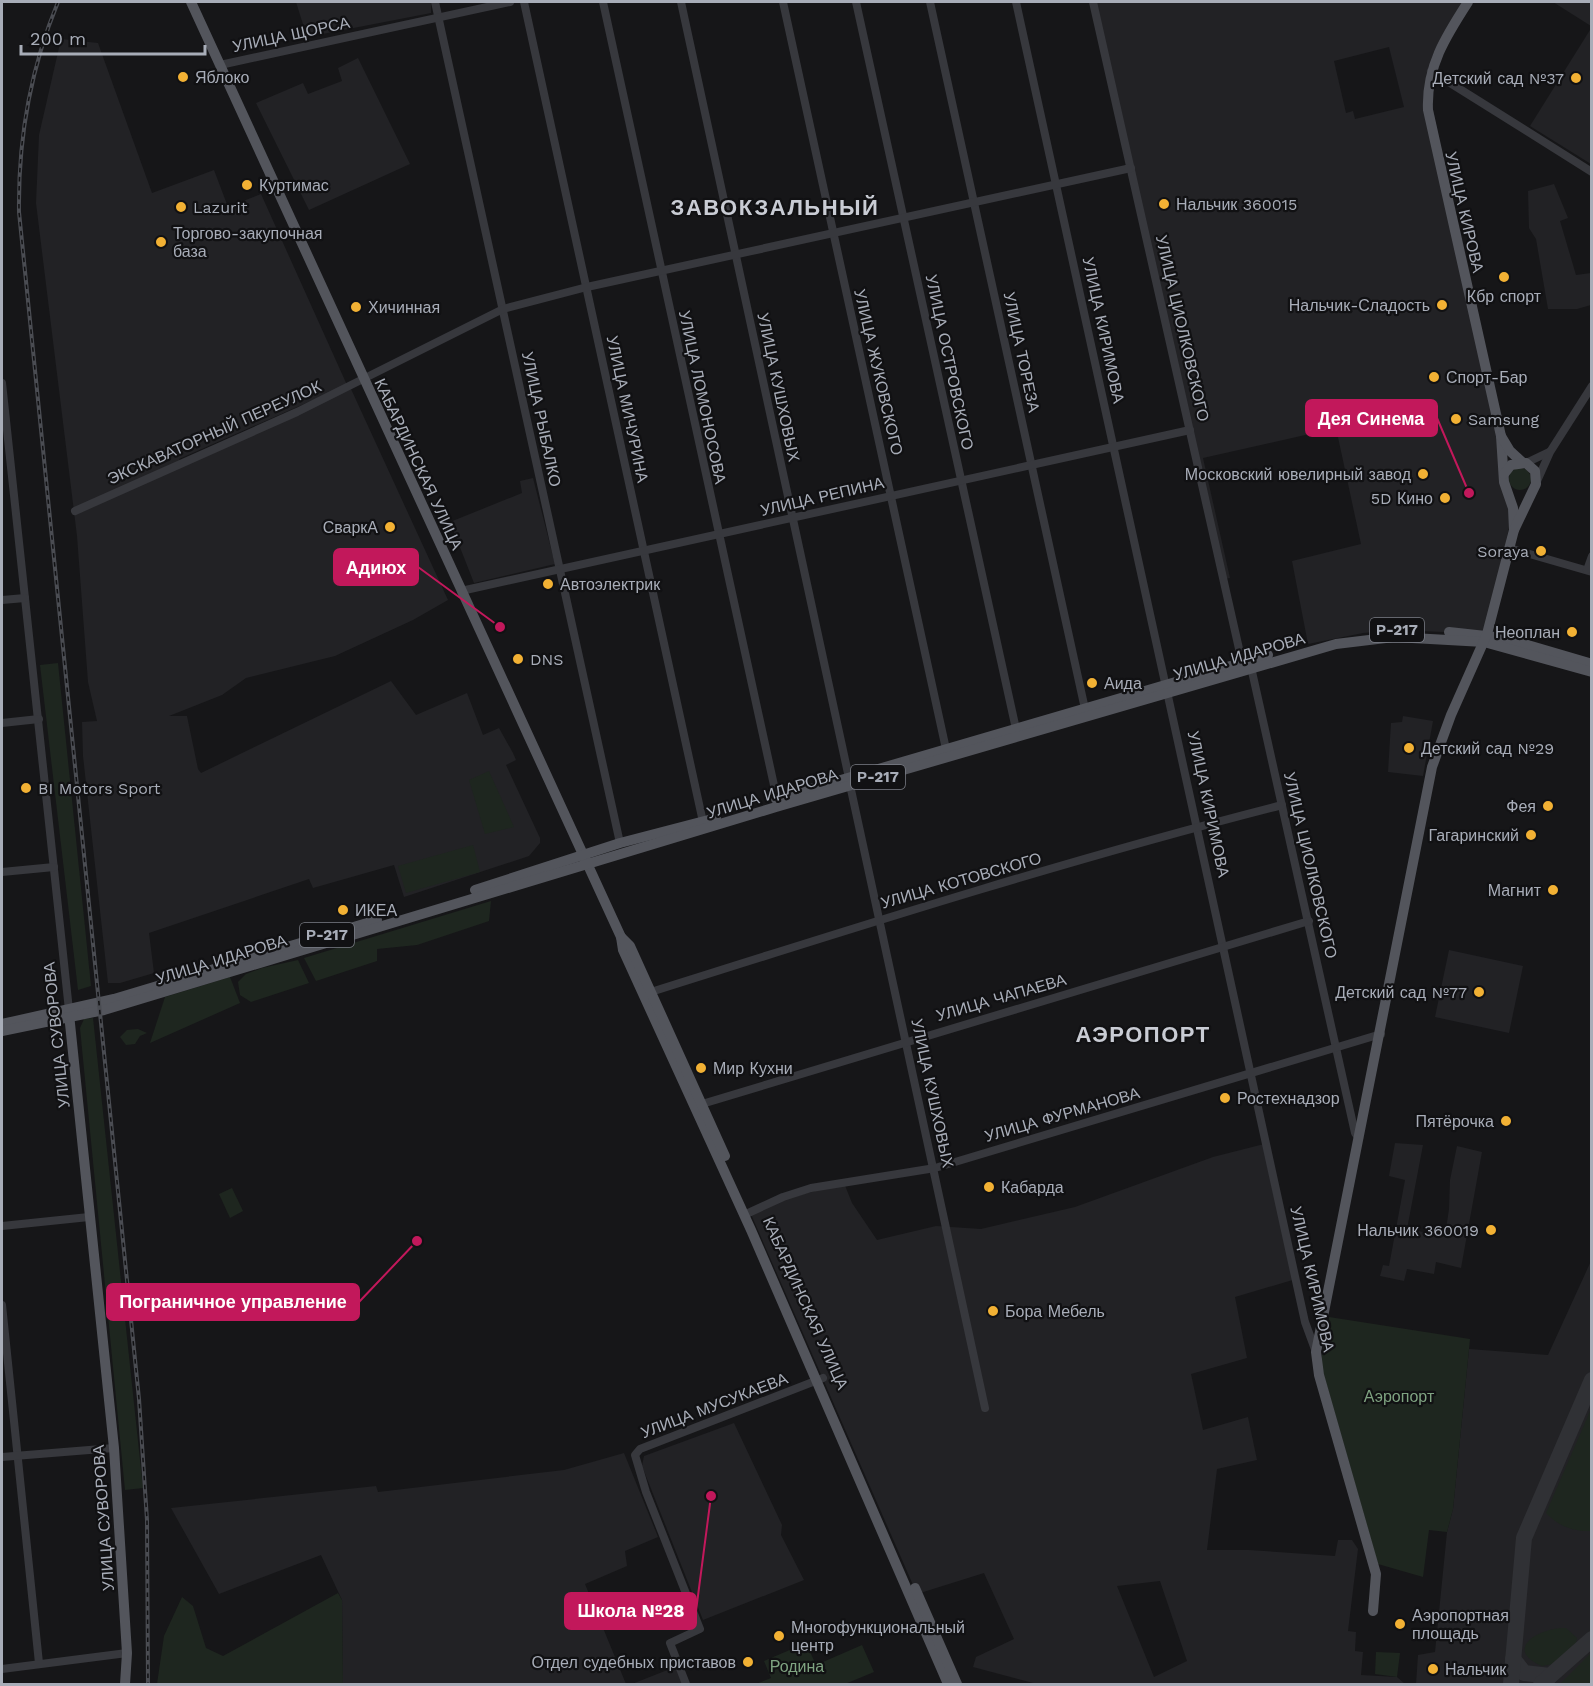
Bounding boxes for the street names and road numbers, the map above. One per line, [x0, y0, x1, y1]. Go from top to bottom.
street label: УЛИЦА ЩОРСА [231, 13, 352, 56]
street label: УЛИЦА КИРОВА [1441, 150, 1488, 275]
street label: УЛИЦА ЦИОЛКОВСКОГО [1152, 233, 1213, 423]
street label: УЛИЦА КИРИМОВА [1079, 255, 1128, 405]
street label: УЛИЦА ОСТРОВСКОГО [922, 273, 977, 452]
street label: УЛИЦА ЖУКОВСКОГО [850, 287, 907, 457]
street label: УЛИЦА ТОРЕЗА [999, 290, 1044, 414]
street label: УЛИЦА ЛОМОНОСОВА [675, 309, 730, 486]
street label: УЛИЦА КУШХОВЫХ [753, 311, 804, 464]
street label: УЛИЦА МИЧУРИНА [603, 334, 652, 485]
street label: УЛИЦА РЫБАЛКО [518, 350, 565, 488]
street label: КАБАРДИНСКАЯ УЛИЦА [370, 375, 467, 553]
street label: ЭКСКАВАТОРНЫЙ ПЕРЕУЛОК [104, 376, 325, 488]
street label: УЛИЦА РЕПИНА [759, 473, 886, 520]
road number: Р-217 [1370, 618, 1424, 642]
street label: УЛИЦА ИДАРОВА [1171, 628, 1308, 684]
street label: УЛИЦА КИРИМОВА [1184, 729, 1233, 879]
street label: УЛИЦА ИДАРОВА [704, 764, 840, 822]
road number: Р-217 [851, 765, 905, 789]
street label: УЛИЦА ЦИОЛКОВСКОГО [1280, 770, 1341, 960]
street label: УЛИЦА КОТОВСКОГО [879, 848, 1044, 913]
road number: Р-217 [300, 923, 354, 947]
street label: УЛИЦА ИДАРОВА [153, 930, 289, 988]
street label: УЛИЦА СУВОРОВА [39, 961, 74, 1109]
street label: УЛИЦА ЧАПАЕВА [934, 970, 1069, 1025]
street label: УЛИЦА КУШХОВЫХ [907, 1017, 958, 1170]
street label: УЛИЦА ФУРМАНОВА [982, 1083, 1142, 1146]
street label: УЛИЦА КИРИМОВА [1286, 1204, 1339, 1354]
street label: КАБАРДИНСКАЯ УЛИЦА [759, 1214, 852, 1393]
street label: УЛИЦА МУСУКАЕВА [638, 1369, 791, 1442]
street label: УЛИЦА СУВОРОВА [89, 1444, 118, 1592]

